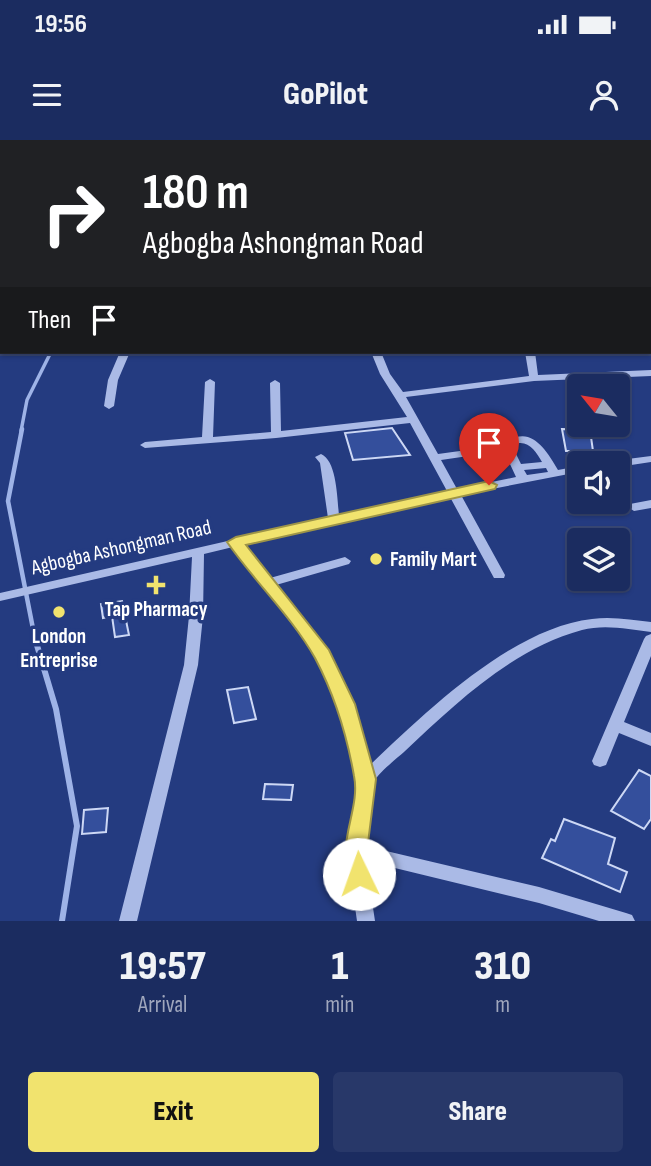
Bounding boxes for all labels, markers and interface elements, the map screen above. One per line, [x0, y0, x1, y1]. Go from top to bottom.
text: 19:56 [35, 9, 87, 40]
text: GoPilot [283, 75, 368, 114]
icon: menu [28, 76, 66, 114]
icon: person [585, 76, 623, 114]
text: 180 m [143, 164, 249, 223]
icon: right [28, 168, 119, 259]
text: Agbogba Ashongman Road [143, 224, 423, 263]
icon: arrive [85, 301, 123, 339]
text: Then [28, 305, 71, 336]
north arrow [567, 374, 630, 438]
map controls [567, 374, 630, 591]
pin [459, 413, 519, 485]
icon: arrive [470, 424, 508, 462]
button: sound [567, 451, 630, 514]
street label: Agbogba Ashongman Road [28, 515, 214, 581]
button: layers [567, 528, 630, 591]
place label: Family Mart [390, 547, 477, 572]
marker: Family Mart [368, 551, 384, 567]
marker: Tap Pharmacy [148, 577, 164, 593]
place label: Tap Pharmacy [105, 597, 208, 622]
marker: London Entreprise [51, 604, 67, 620]
place label: London Entreprise [20, 624, 98, 673]
position arrow [322, 837, 396, 911]
text: 19:57 [120, 941, 206, 992]
text: 1 [331, 941, 348, 992]
text: 310 [474, 941, 531, 992]
text: Arrival [138, 991, 187, 1019]
text: min [325, 991, 354, 1019]
text: m [495, 991, 510, 1019]
button: Exit [28, 1072, 319, 1152]
button: Share [333, 1072, 623, 1152]

